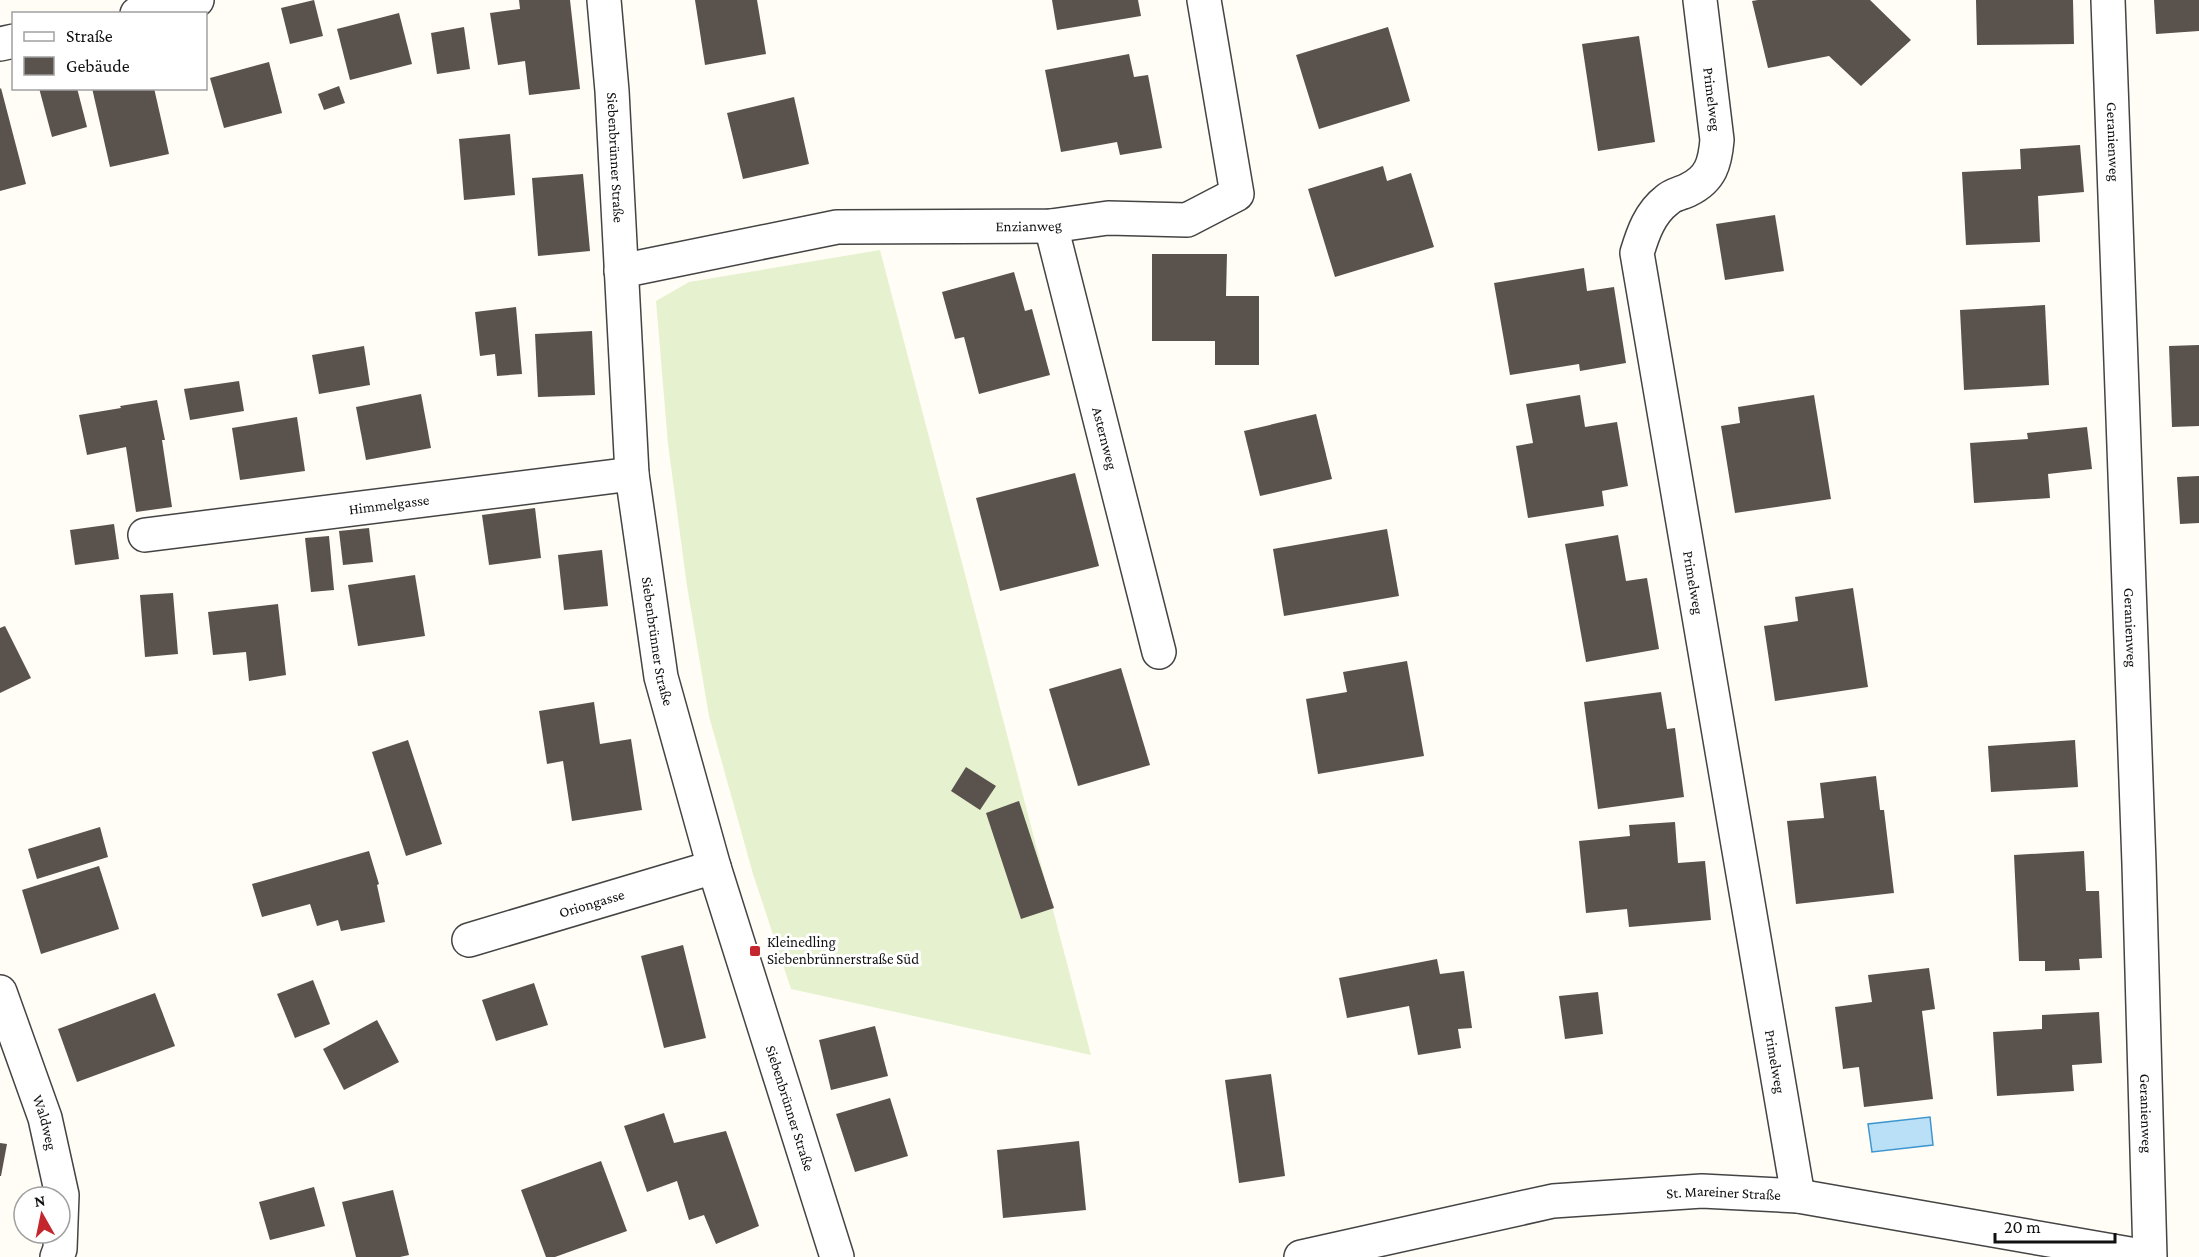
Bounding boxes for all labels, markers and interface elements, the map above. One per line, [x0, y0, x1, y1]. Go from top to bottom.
legend [12, 12, 207, 90]
text: Straße [66, 26, 113, 46]
text: Gebäude [66, 56, 130, 76]
street label: Primelweg [1700, 66, 1724, 132]
street label: Siebenbrünner Straße [604, 92, 627, 224]
street label: Geranienweg [2104, 102, 2123, 182]
street label: Enzianweg [995, 217, 1063, 234]
street label: Asternweg [1089, 405, 1120, 472]
street label: Himmelgasse [348, 491, 431, 517]
street label: Primelweg [1680, 550, 1707, 616]
street label: Siebenbrünner Straße [639, 576, 677, 708]
street label: Geranienweg [2121, 588, 2140, 668]
street label: Oriongasse [557, 886, 627, 921]
place label: Kleinedling Siebenbrünnerstraße Süd [767, 934, 919, 967]
marker: Kleinedling Siebenbrünnerstraße Süd [748, 944, 762, 958]
street label: Primelweg [1762, 1029, 1788, 1095]
street label: Siebenbrünner Straße [763, 1043, 817, 1173]
street label: Geranienweg [2137, 1073, 2155, 1153]
street label: Waldweg [29, 1093, 60, 1152]
street label: St. Mareiner Straße [1666, 1183, 1782, 1203]
north arrow [12, 1185, 72, 1245]
text: N [33, 1191, 47, 1210]
scale bar [1995, 1206, 2115, 1244]
text: 20 m [2004, 1217, 2041, 1237]

